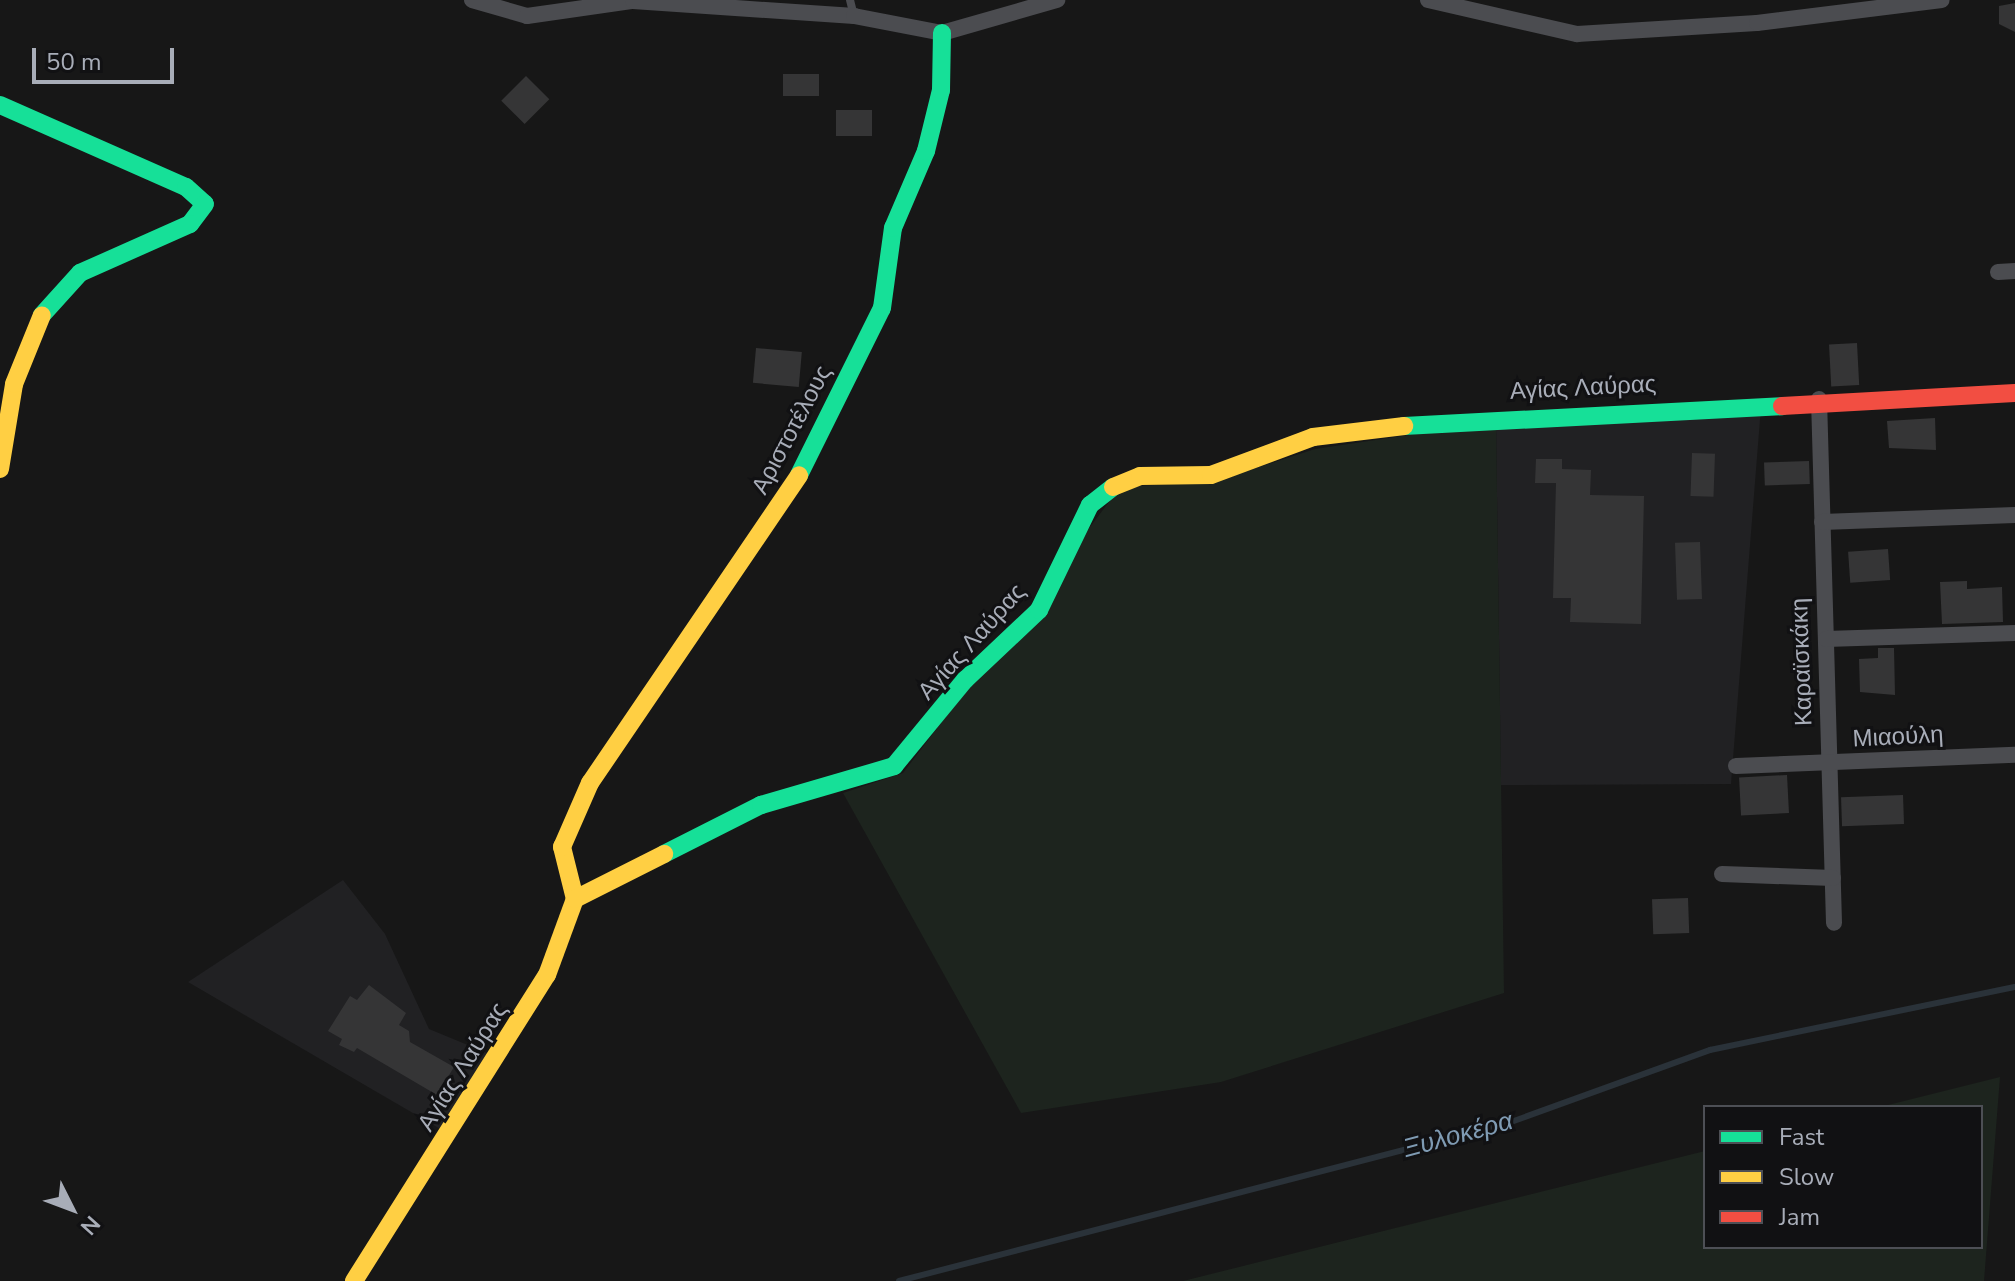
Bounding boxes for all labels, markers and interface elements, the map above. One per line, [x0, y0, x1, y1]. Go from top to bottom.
scale bar [36, 32, 178, 82]
text: 50 m [46, 46, 102, 78]
street label: Αριστοτέλους [746, 361, 838, 499]
street label: Αγίας Λαύρας [1509, 370, 1657, 406]
street label: Αγίας Λαύρας [912, 578, 1032, 706]
street label: Καραϊσκάκη [1785, 597, 1819, 727]
street label: Μιαούλη [1852, 720, 1944, 754]
street label: Αγίας Λαύρας [412, 997, 514, 1137]
water label: Ξυλοκέρα [1400, 1105, 1516, 1165]
legend [1703, 1105, 1983, 1249]
text: Fast [1779, 1121, 1824, 1153]
text: Slow [1779, 1161, 1834, 1193]
north arrow [32, 1169, 112, 1249]
text: Jam [1779, 1201, 1820, 1233]
text: N [73, 1209, 106, 1241]

